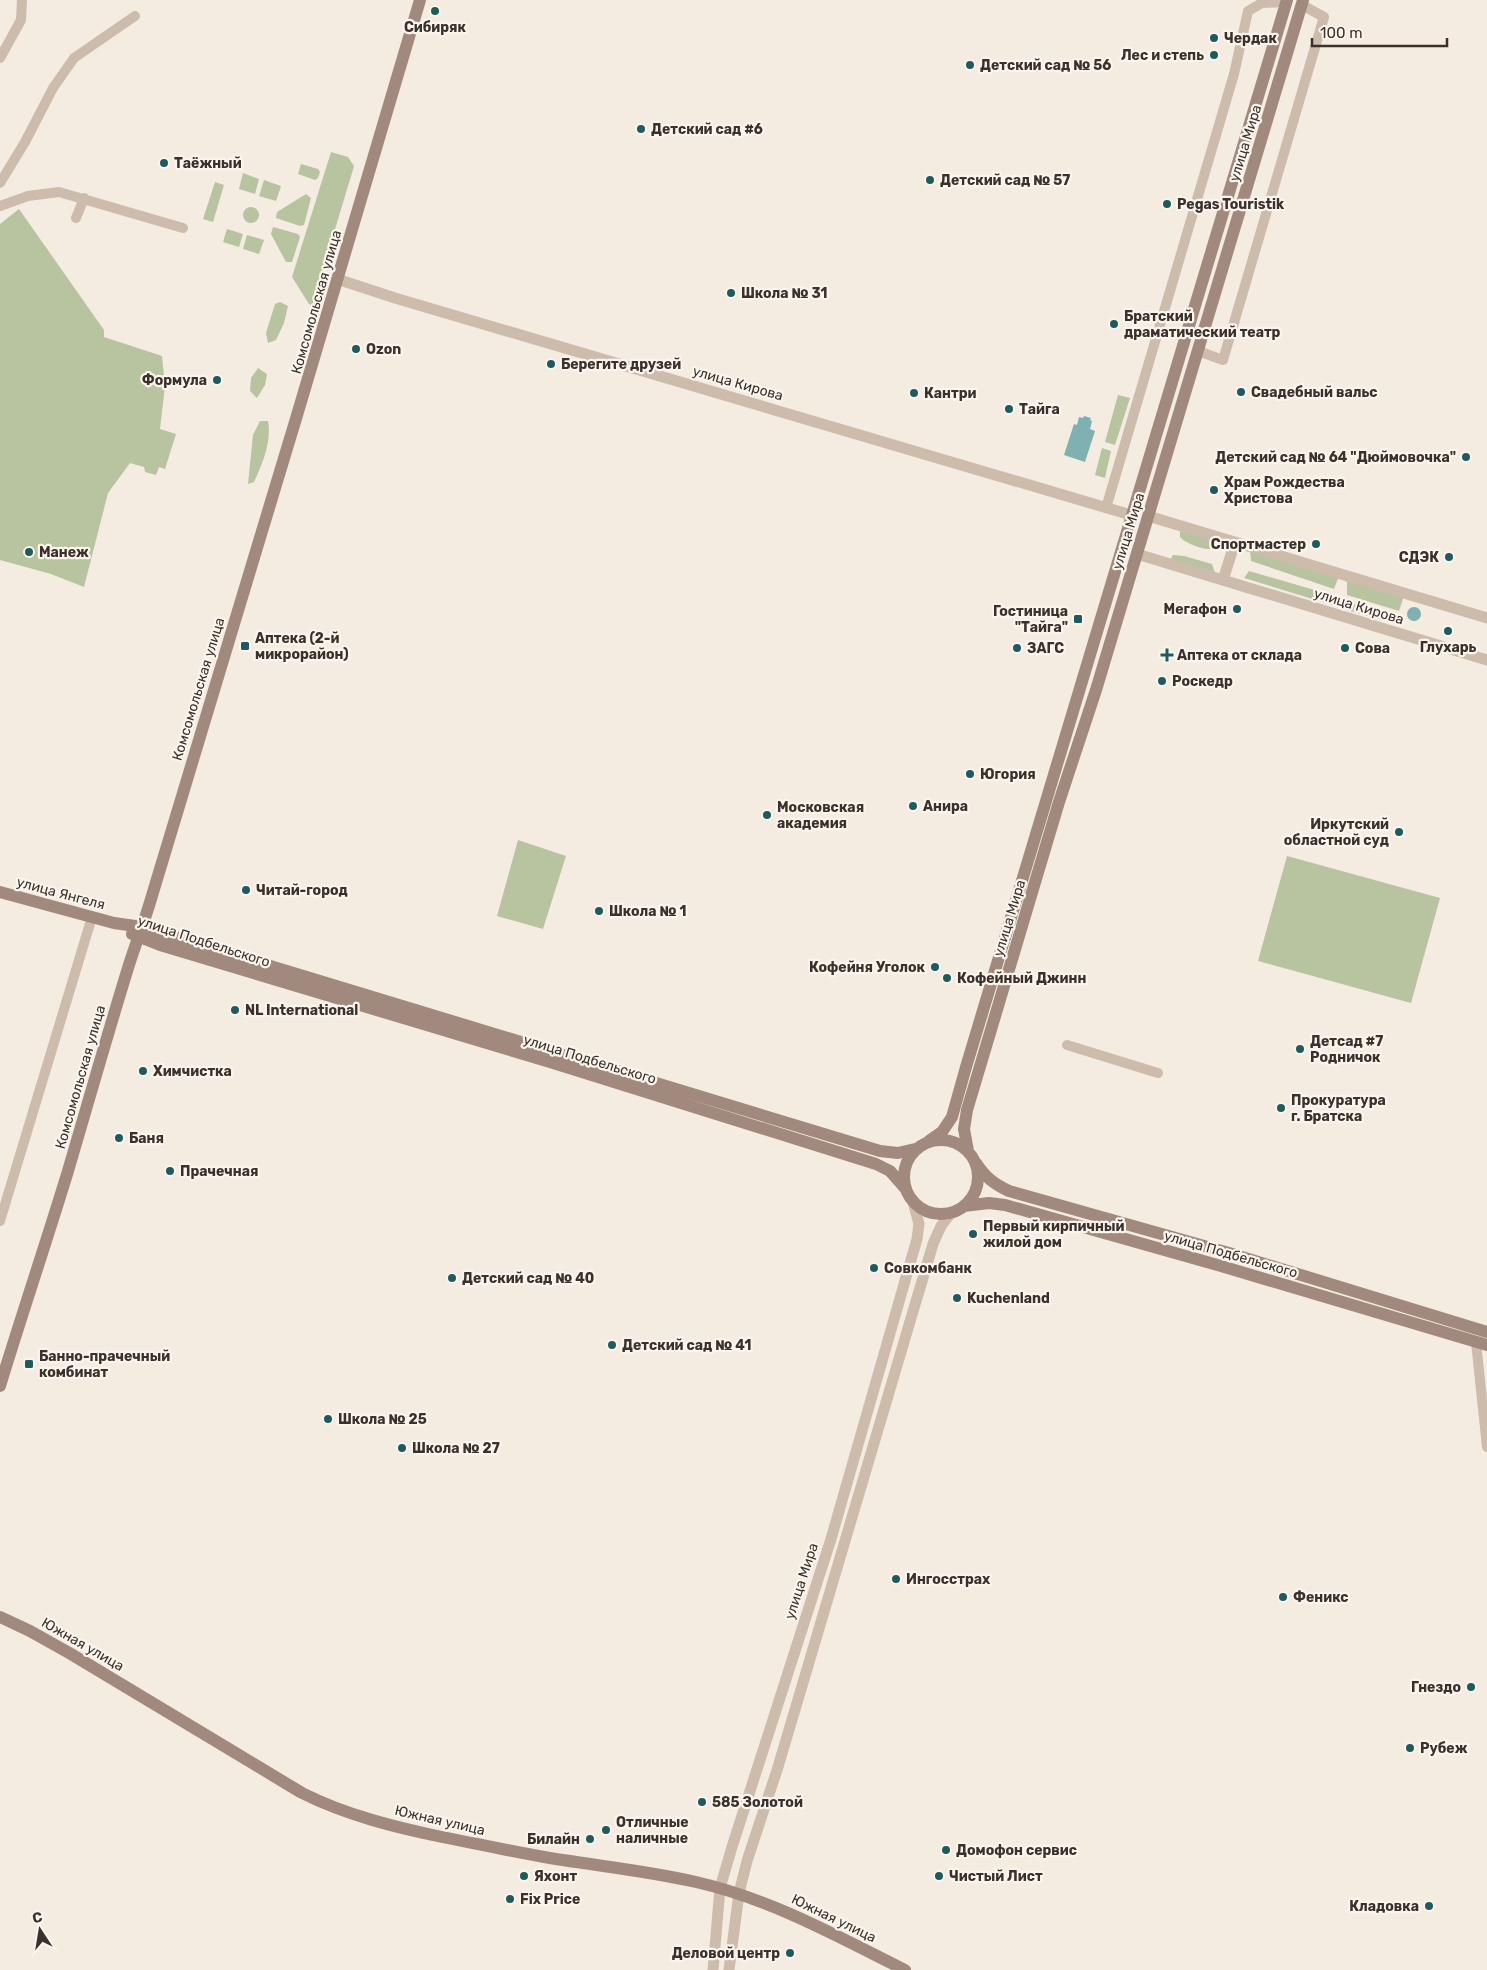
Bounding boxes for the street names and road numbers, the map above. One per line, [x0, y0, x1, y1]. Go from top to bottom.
street label: улица Мира [1226, 103, 1265, 184]
street label: Комсомольская улица [288, 228, 345, 376]
street label: улица Кирова [691, 362, 785, 404]
street label: улица Мира [1109, 491, 1148, 572]
street label: улица Кирова [1312, 585, 1406, 628]
street label: Комсомольская улица [169, 616, 228, 763]
street label: улица Янгеля [15, 874, 107, 913]
street label: улица Мира [990, 878, 1029, 959]
street label: улица Подбельского [136, 912, 272, 971]
street label: Комсомольская улица [52, 1003, 109, 1151]
street label: улица Подбельского [521, 1031, 658, 1088]
street label: улица Подбельского [1162, 1227, 1300, 1282]
street label: улица Мира [781, 1541, 822, 1622]
street label: Южная улица [39, 1614, 127, 1675]
street label: Южная улица [393, 1802, 487, 1839]
street label: Южная улица [789, 1891, 879, 1946]

